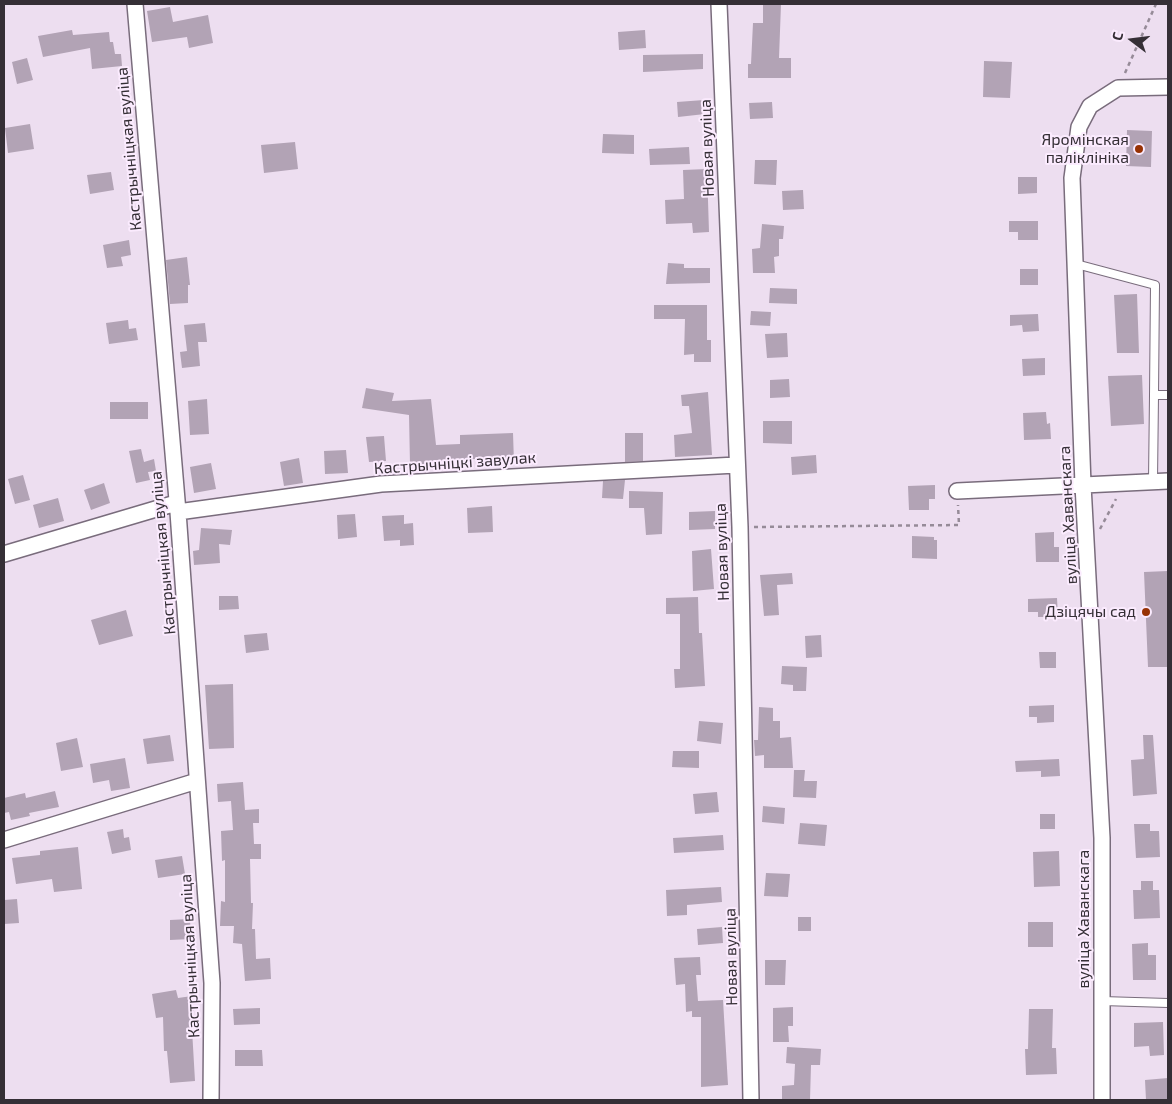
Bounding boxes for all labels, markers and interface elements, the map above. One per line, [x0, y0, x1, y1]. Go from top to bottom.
north arrow [1107, 15, 1157, 65]
text: С [1108, 30, 1126, 42]
street label: Кастрычніцкая вуліца [112, 66, 146, 232]
street label: Новая вуліца [696, 99, 718, 197]
place label: Яромінская паліклініка [1041, 130, 1129, 168]
marker: Яромінская паліклініка [1133, 143, 1145, 155]
street label: вуліца Хаванскага [1055, 445, 1081, 585]
street label: Кастрычніцкі завулак [373, 448, 537, 478]
street label: Кастрычніцкая вуліца [146, 470, 180, 636]
street label: Новая вуліца [711, 503, 733, 601]
place label: Дзіцячы сад [1045, 602, 1136, 622]
marker: Дзіцячы сад [1140, 606, 1152, 618]
street label: вуліца Хаванскага [1074, 850, 1094, 988]
street label: Кастрычніцкая вуліца [176, 874, 204, 1038]
street label: Новая вуліца [721, 908, 741, 1006]

